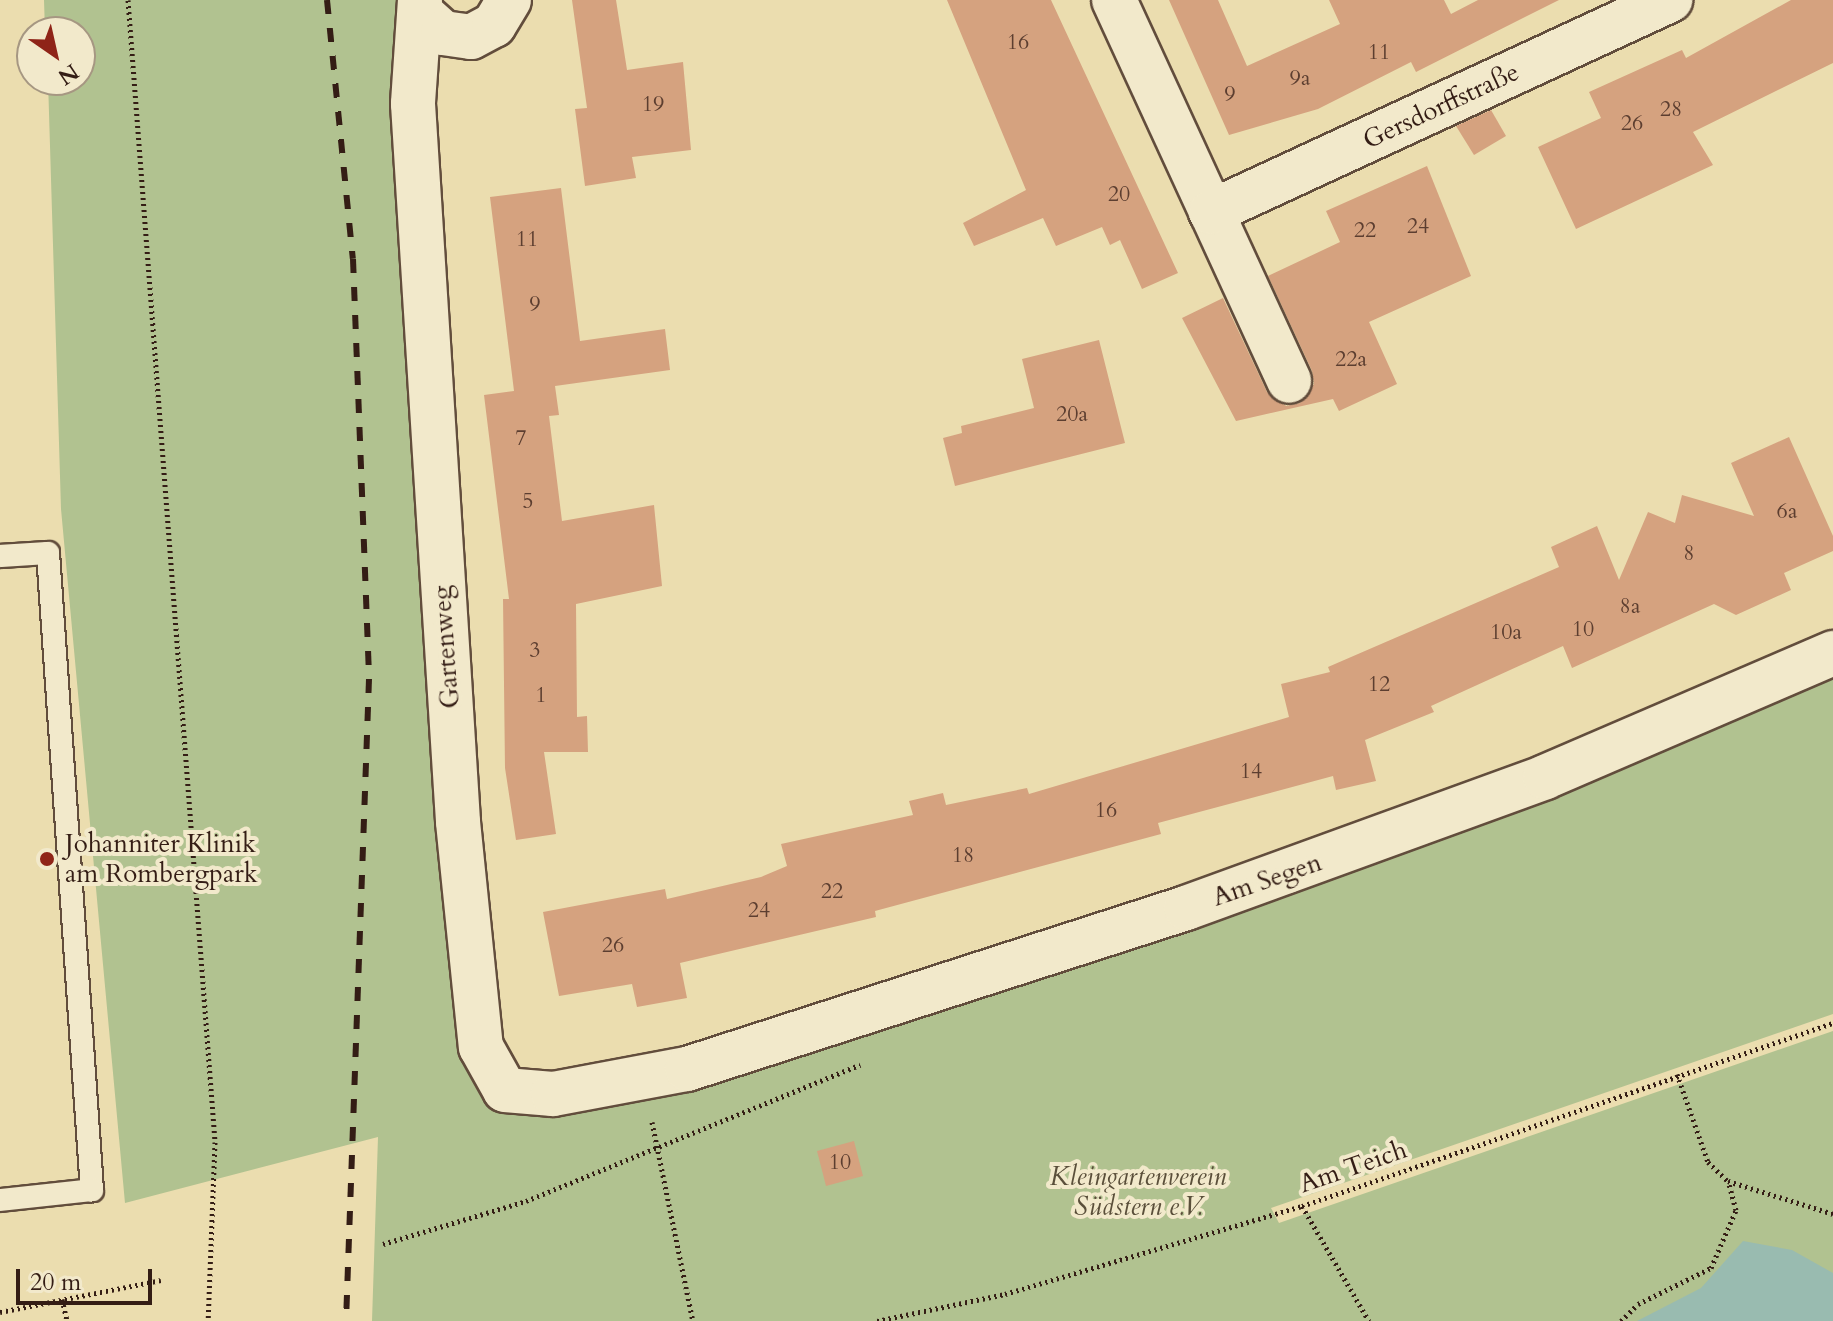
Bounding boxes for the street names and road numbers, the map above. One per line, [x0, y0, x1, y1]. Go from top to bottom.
street label: Gersdorffstraße [1358, 56, 1524, 156]
street label: Gartenweg [426, 584, 466, 710]
street label: Am Segen [1208, 847, 1326, 913]
street label: Am Teich [1295, 1134, 1411, 1200]

